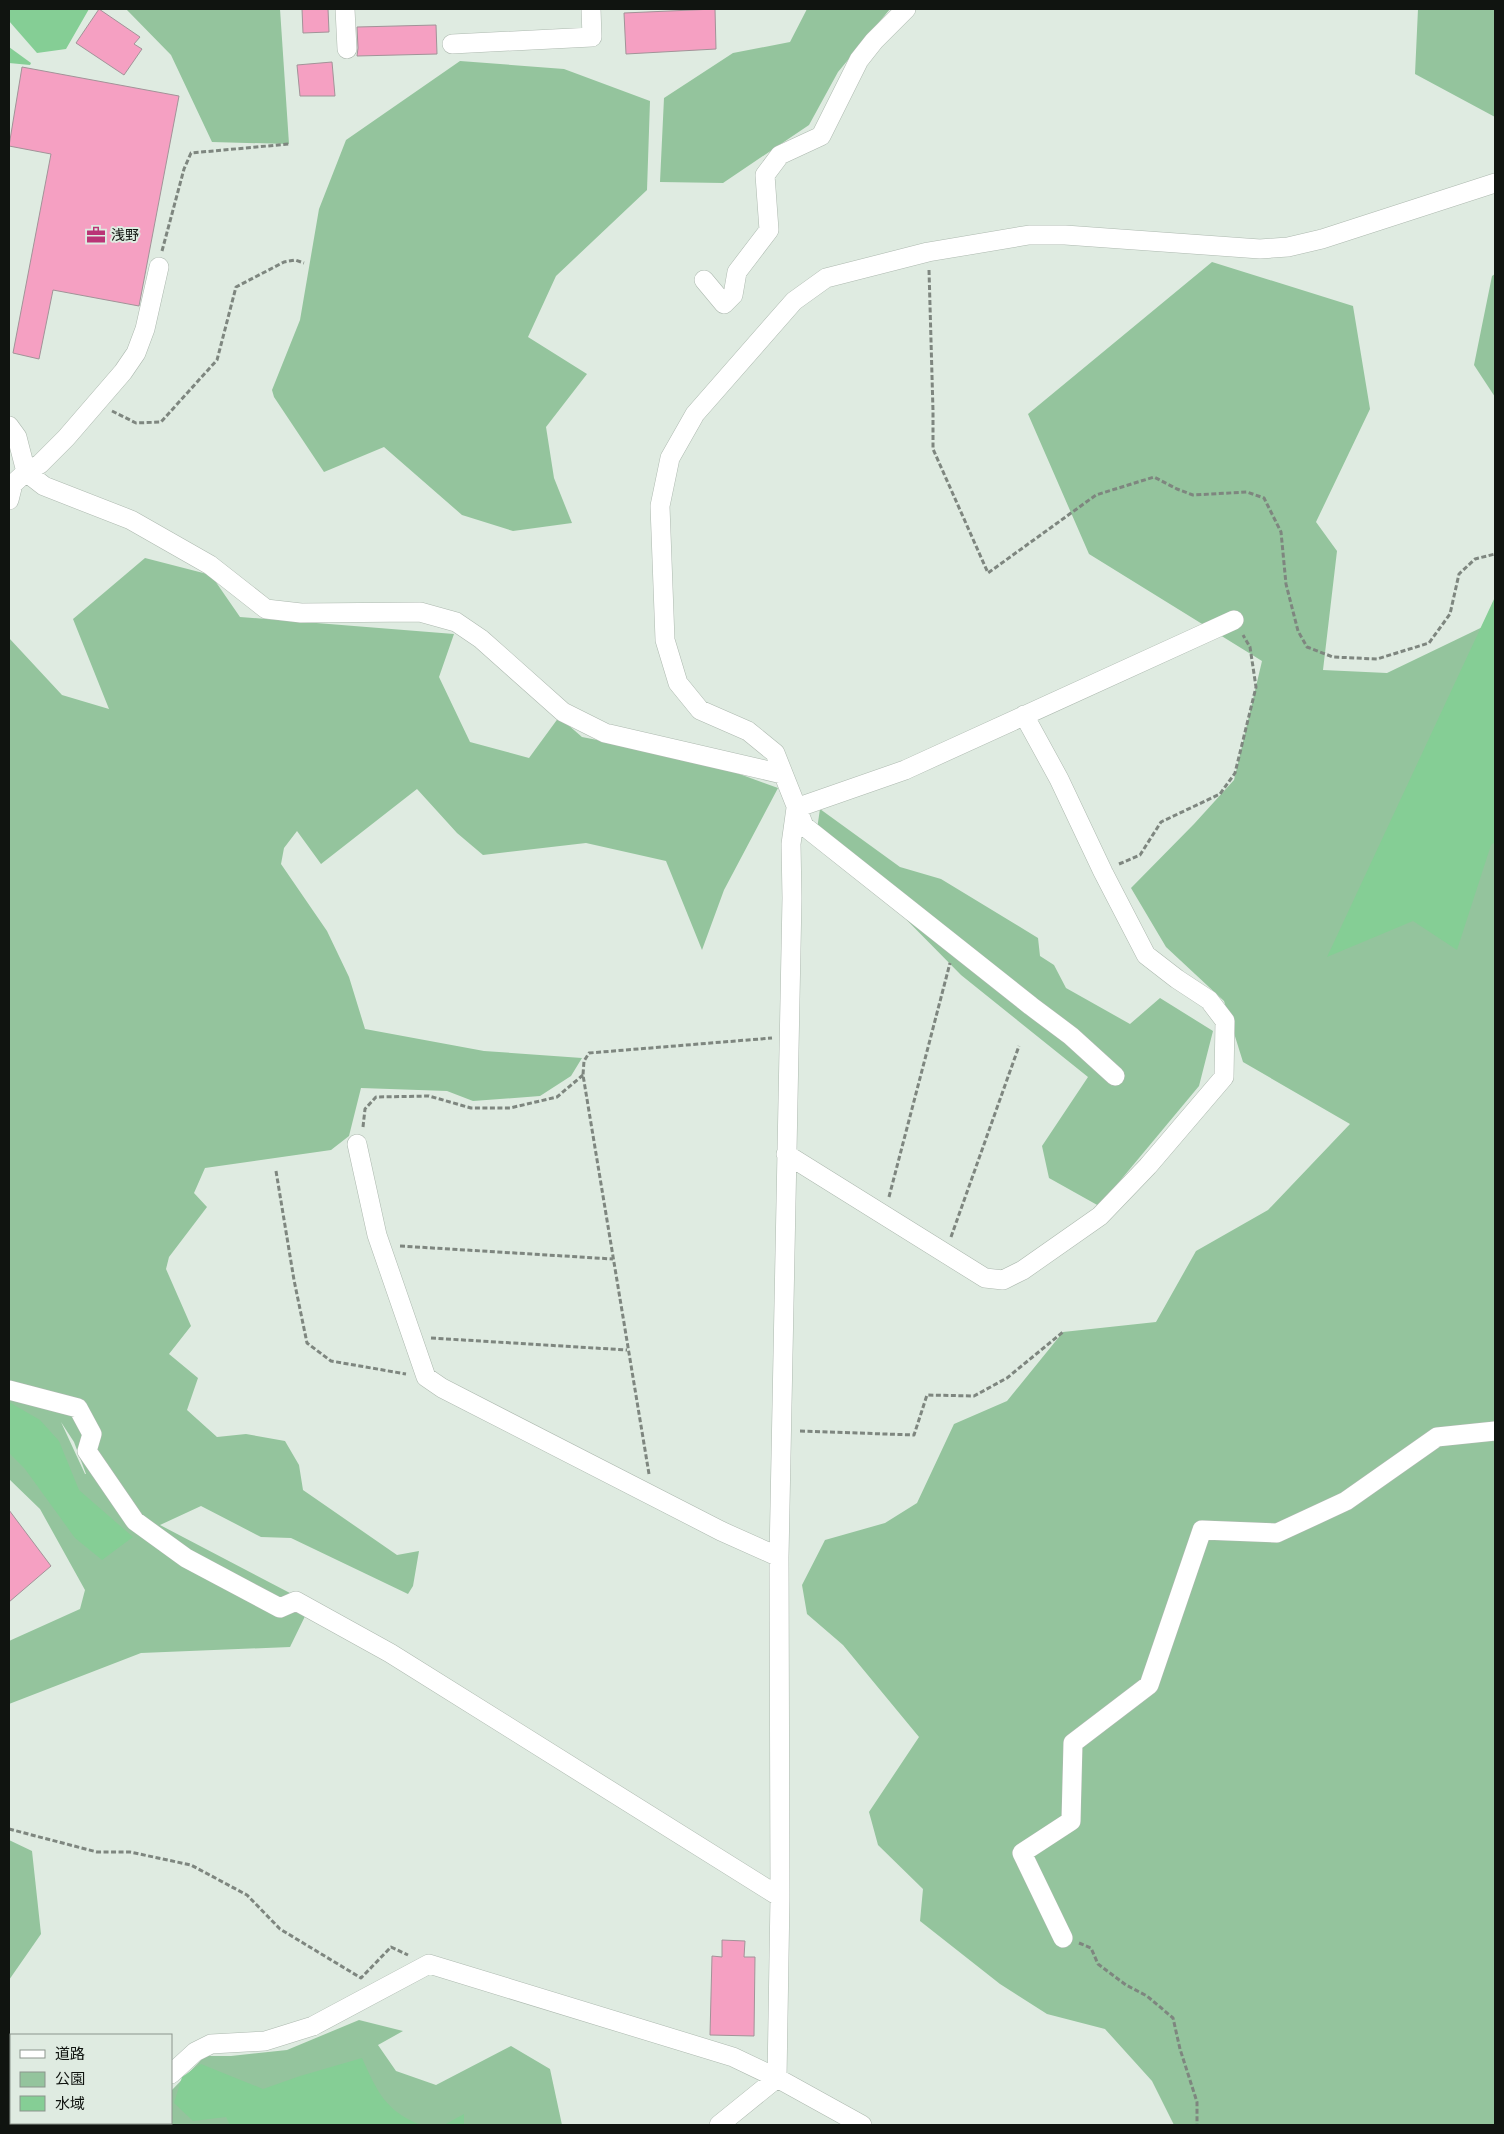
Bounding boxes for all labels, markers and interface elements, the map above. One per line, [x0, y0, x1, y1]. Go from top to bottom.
office icon: 浅野 [85, 224, 107, 246]
place label: 浅野 [111, 226, 139, 244]
legend [10, 2034, 172, 2124]
text: 道路 [55, 2044, 85, 2063]
text: 公園 [55, 2069, 85, 2088]
text: 水域 [55, 2094, 85, 2113]

